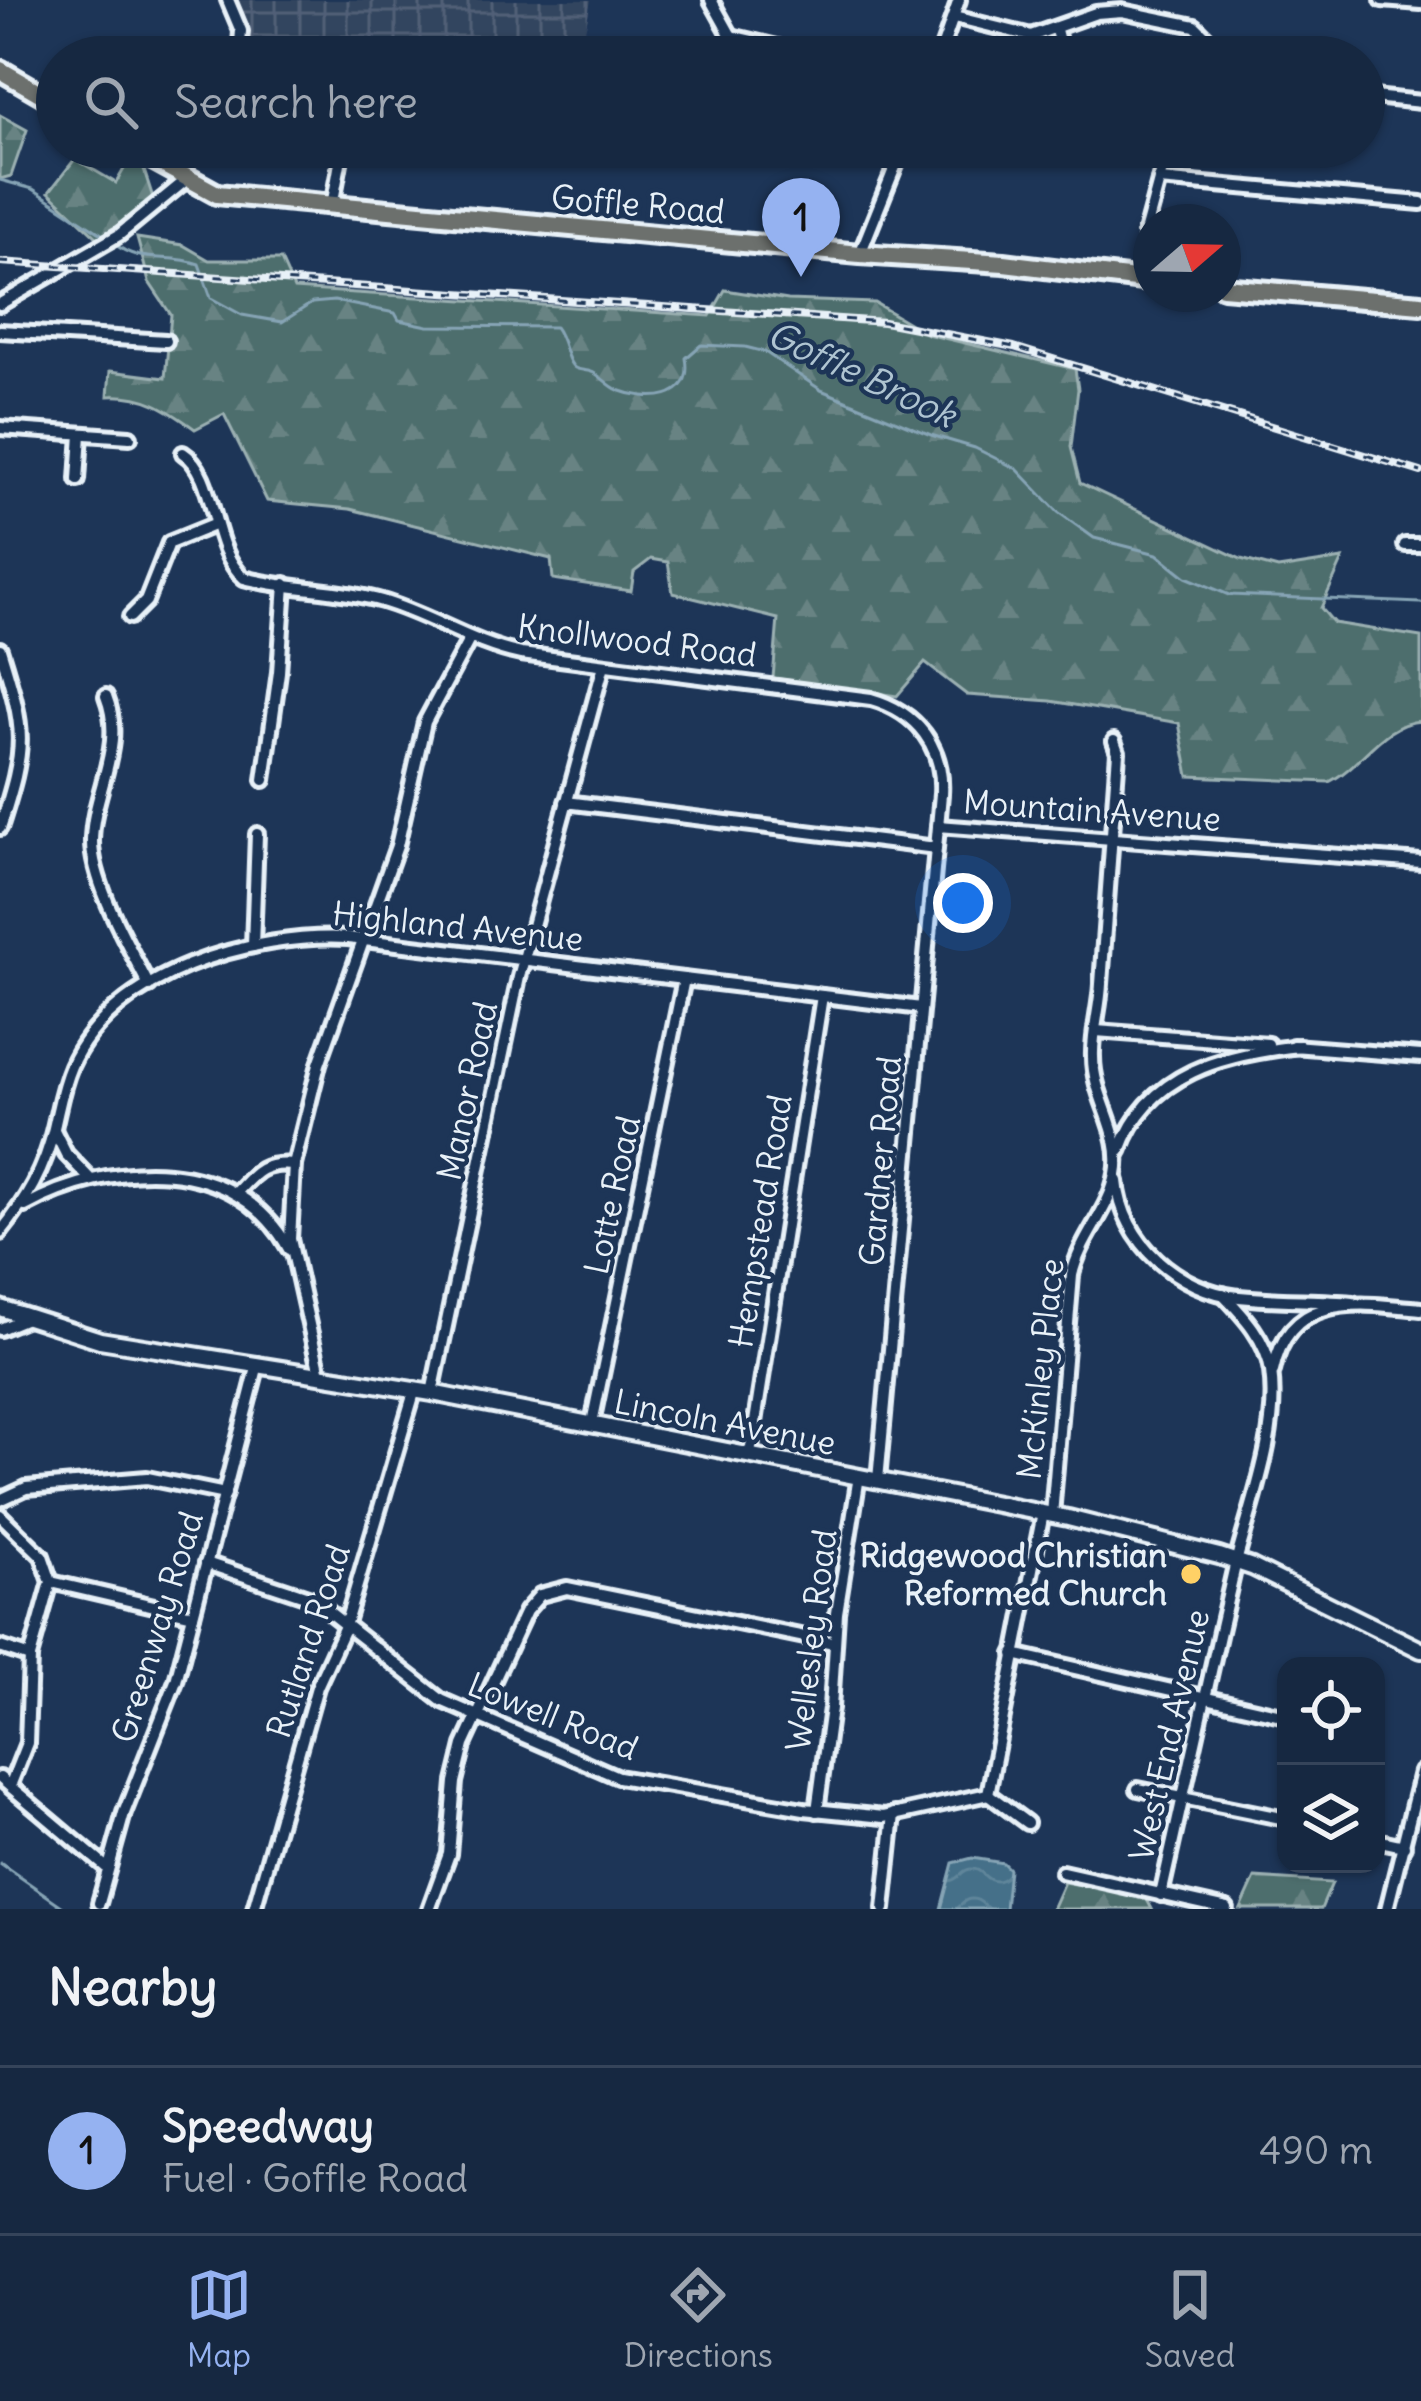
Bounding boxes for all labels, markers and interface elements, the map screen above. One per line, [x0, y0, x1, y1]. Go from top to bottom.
search box [36, 36, 1385, 168]
icon: search [78, 69, 144, 135]
text: Search here [174, 74, 418, 130]
street label: Goffle Road [549, 175, 727, 233]
pin: 1 [762, 178, 840, 277]
north arrow [1133, 204, 1241, 312]
water label: Goffle Brook [761, 311, 965, 439]
street label: Knollwood Road [515, 605, 759, 675]
street label: Mountain Avenue [962, 780, 1222, 840]
your location [933, 873, 993, 933]
street label: Highland Avenue [331, 892, 585, 960]
street label: Manor Road [428, 998, 506, 1184]
street label: Gardner Road [850, 1054, 910, 1268]
street label: Hempstead Road [719, 1091, 801, 1351]
street label: Lotte Road [575, 1112, 649, 1278]
street label: McKinley Place [1008, 1256, 1072, 1482]
street label: Lincoln Avenue [611, 1380, 839, 1464]
street label: Greenway Road [102, 1506, 212, 1748]
street label: Wellesley Road [777, 1527, 845, 1753]
place label: Ridgewood Christian Reformed Church [860, 1534, 1167, 1614]
street label: Rutland Road [257, 1539, 359, 1743]
marker: Ridgewood Christian Reformed Church [1178, 1561, 1204, 1587]
street label: West End Avenue [1120, 1605, 1218, 1865]
map controls [1277, 1657, 1385, 1873]
button: locate [1277, 1657, 1385, 1765]
street label: Lowell Road [462, 1663, 644, 1769]
button: layers [1277, 1765, 1385, 1873]
text: Nearby [48, 1955, 217, 2019]
text: Speedway [162, 2098, 374, 2154]
text: 1 [79, 2126, 95, 2175]
text: 490 m [1259, 2126, 1373, 2175]
text: Fuel · Goffle Road [162, 2154, 468, 2203]
tab: Map [186, 2262, 252, 2376]
tab: Directions [624, 2262, 773, 2376]
tab: Saved [1145, 2262, 1235, 2376]

